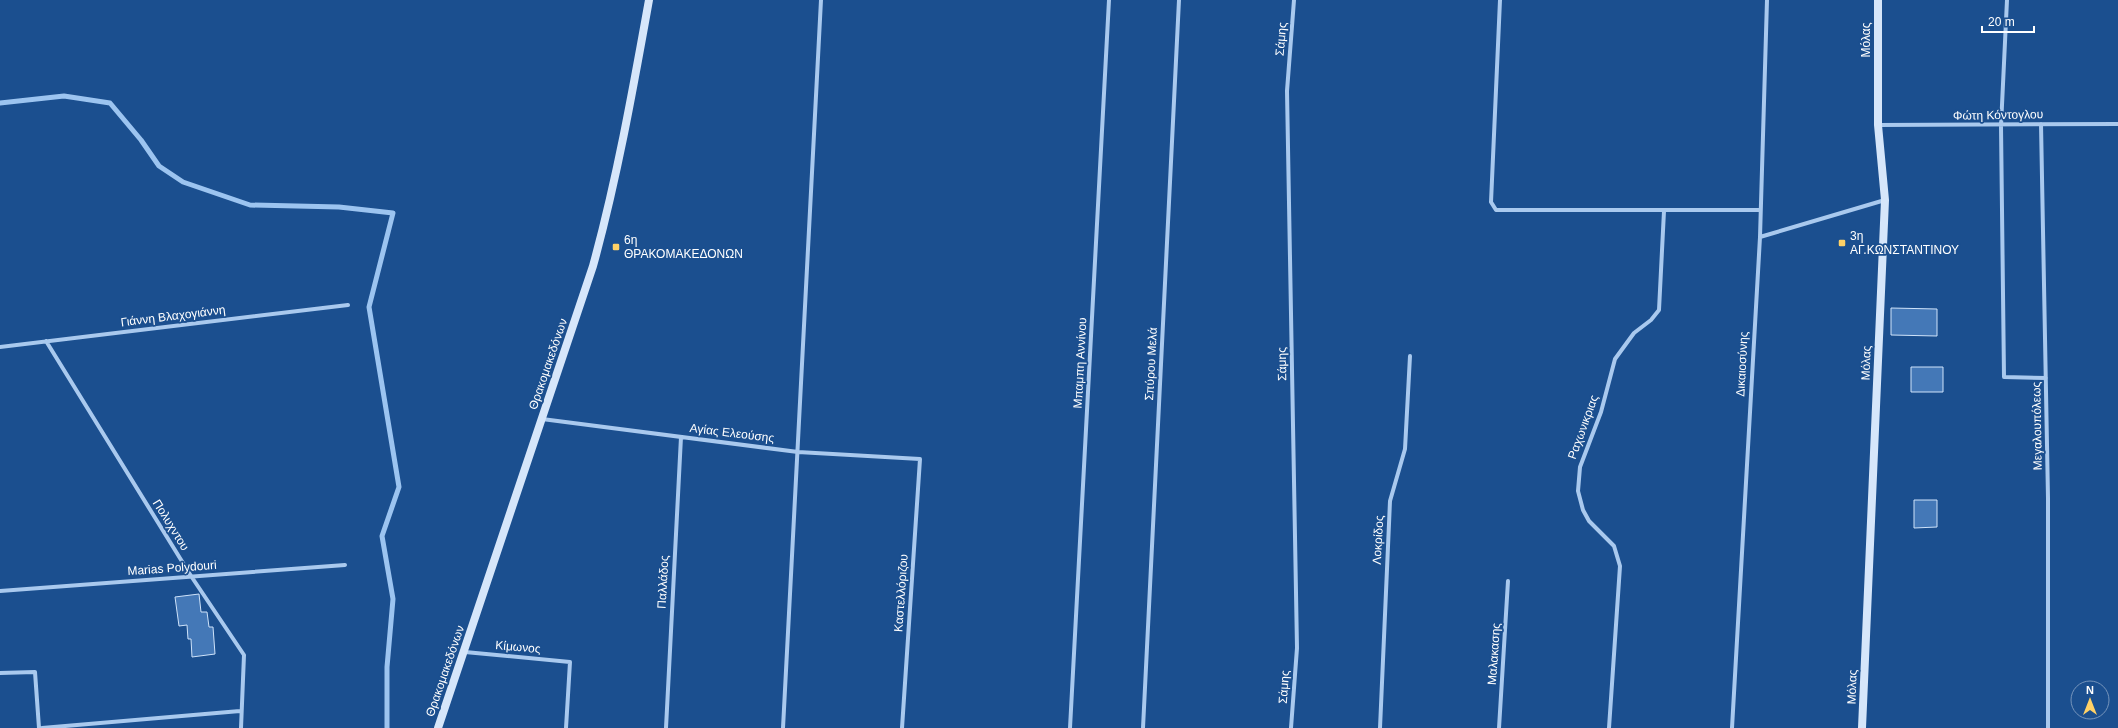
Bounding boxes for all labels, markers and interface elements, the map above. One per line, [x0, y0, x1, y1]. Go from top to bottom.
scale bar [1982, 8, 2034, 34]
text: 20 m [1988, 15, 2015, 29]
street label: Σάμης [1273, 21, 1289, 56]
street label: Μόλας [1859, 22, 1873, 57]
street label: Φώτη Κόντογλου [1953, 107, 2043, 123]
place label: 3η ΑΓ.ΚΩΝΣΤΑΝΤΙΝΟΥ [1850, 229, 1959, 257]
place label: 6η ΘΡΑΚΟΜΑΚΕΔΟΝΩΝ [624, 233, 743, 261]
marker: 3η ΑΓ.ΚΩΝΣΤΑΝΤΙΝΟΥ [1837, 238, 1847, 248]
marker: 6η ΘΡΑΚΟΜΑΚΕΔΟΝΩΝ [611, 242, 621, 252]
street label: Γιάννη Βλαχογιάννη [120, 303, 226, 329]
street label: Θρακομακεδόνων [526, 317, 570, 411]
street label: Μπαμπη Αννίνου [1071, 317, 1089, 409]
street label: Σπύρου Μελά [1142, 327, 1160, 401]
street label: Δικαιοσύνης [1733, 331, 1751, 397]
street label: Μόλας [1858, 345, 1874, 381]
street label: Σάμης [1275, 347, 1289, 381]
street label: Μεγαλουπόλεως [2029, 381, 2045, 470]
street label: Ραχωνικριας [1565, 393, 1601, 461]
street label: Αγίας Ελεούσης [689, 421, 775, 445]
street label: Πολυχντου [150, 497, 192, 553]
street label: Λοκρίδος [1370, 515, 1386, 565]
street label: Καστελλόριζου [891, 554, 911, 632]
street label: Παλλάδος [655, 555, 671, 609]
street label: Marias Polydouri [127, 558, 217, 578]
street label: Μαλακασης [1485, 622, 1503, 686]
street label: Θρακομακεδόνων [423, 624, 467, 718]
street label: Κίμωνος [495, 638, 541, 656]
street label: Σάμης [1276, 669, 1292, 704]
street label: Μόλας [1844, 669, 1860, 705]
north arrow [2070, 680, 2110, 720]
text: N [2086, 684, 2094, 696]

